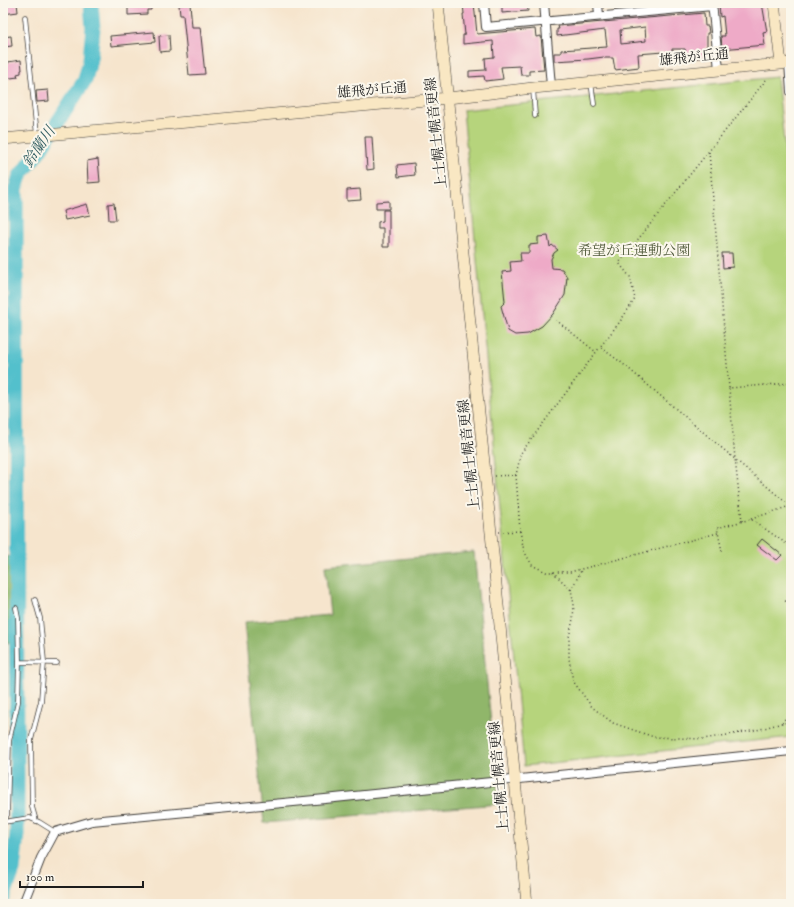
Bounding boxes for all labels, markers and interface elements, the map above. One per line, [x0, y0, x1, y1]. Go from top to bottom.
street label: 雄飛が丘通 [658, 45, 730, 69]
street label: 上士幌士幌音更線 [422, 76, 450, 190]
street label: 雄飛が丘通 [336, 78, 408, 102]
water label: 鈴蘭川 [19, 121, 61, 171]
park label: 希望が丘運動公園 [578, 242, 690, 259]
street label: 上士幌士幌音更線 [455, 398, 483, 512]
street label: 上士幌士幌音更線 [486, 720, 512, 834]
scale bar [20, 863, 143, 889]
text: 100 m [26, 870, 55, 885]

